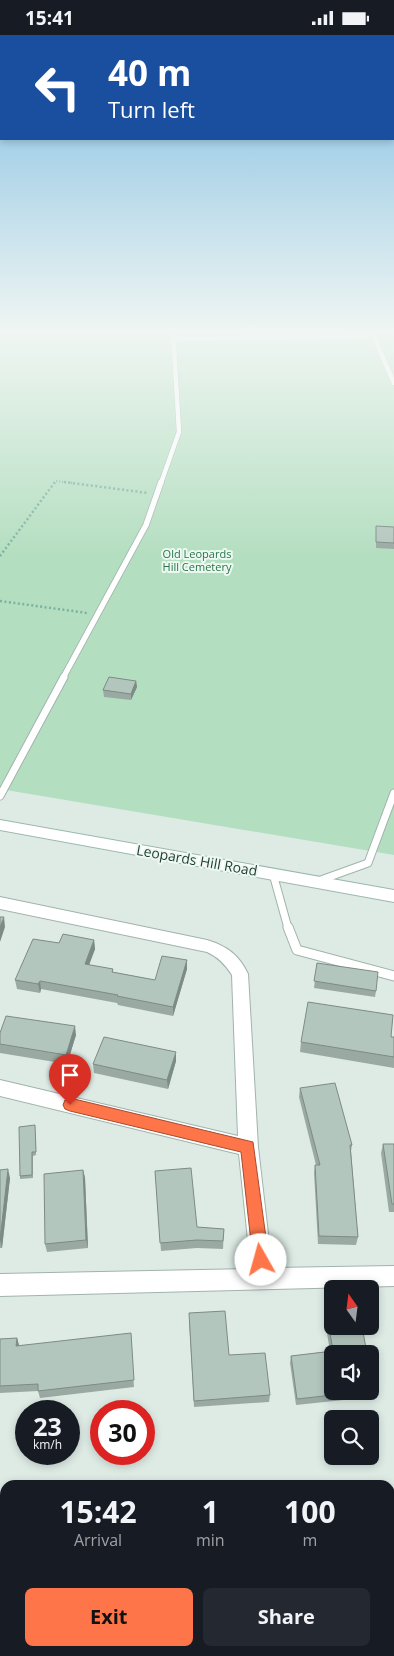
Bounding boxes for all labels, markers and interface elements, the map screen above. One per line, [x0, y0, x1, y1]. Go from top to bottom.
text: 15:41 [25, 5, 74, 31]
text: 40 m [108, 49, 191, 96]
icon: left [25, 55, 90, 120]
text: Turn left [108, 94, 195, 124]
park label: Old Leopards Hill Cemetery [163, 546, 232, 574]
street label: Leopards Hill Road [135, 840, 259, 880]
pin [49, 1054, 91, 1105]
icon: arrive [56, 1061, 84, 1089]
position arrow [234, 1233, 286, 1285]
north arrow [324, 1280, 379, 1335]
map controls [324, 1280, 379, 1465]
button: sound [324, 1345, 379, 1400]
speed limit sign: 30 [90, 1400, 155, 1465]
text: 23 [33, 1409, 62, 1443]
button: search [324, 1410, 379, 1465]
text: km/h [33, 1436, 62, 1453]
text: 15:42 [59, 1491, 137, 1532]
text: 1 [202, 1491, 219, 1532]
text: 100 [284, 1491, 336, 1532]
text: Arrival [74, 1529, 122, 1551]
text: min [196, 1529, 225, 1551]
text: m [302, 1529, 317, 1551]
button: Exit [25, 1588, 193, 1646]
button: Share [203, 1588, 370, 1646]

